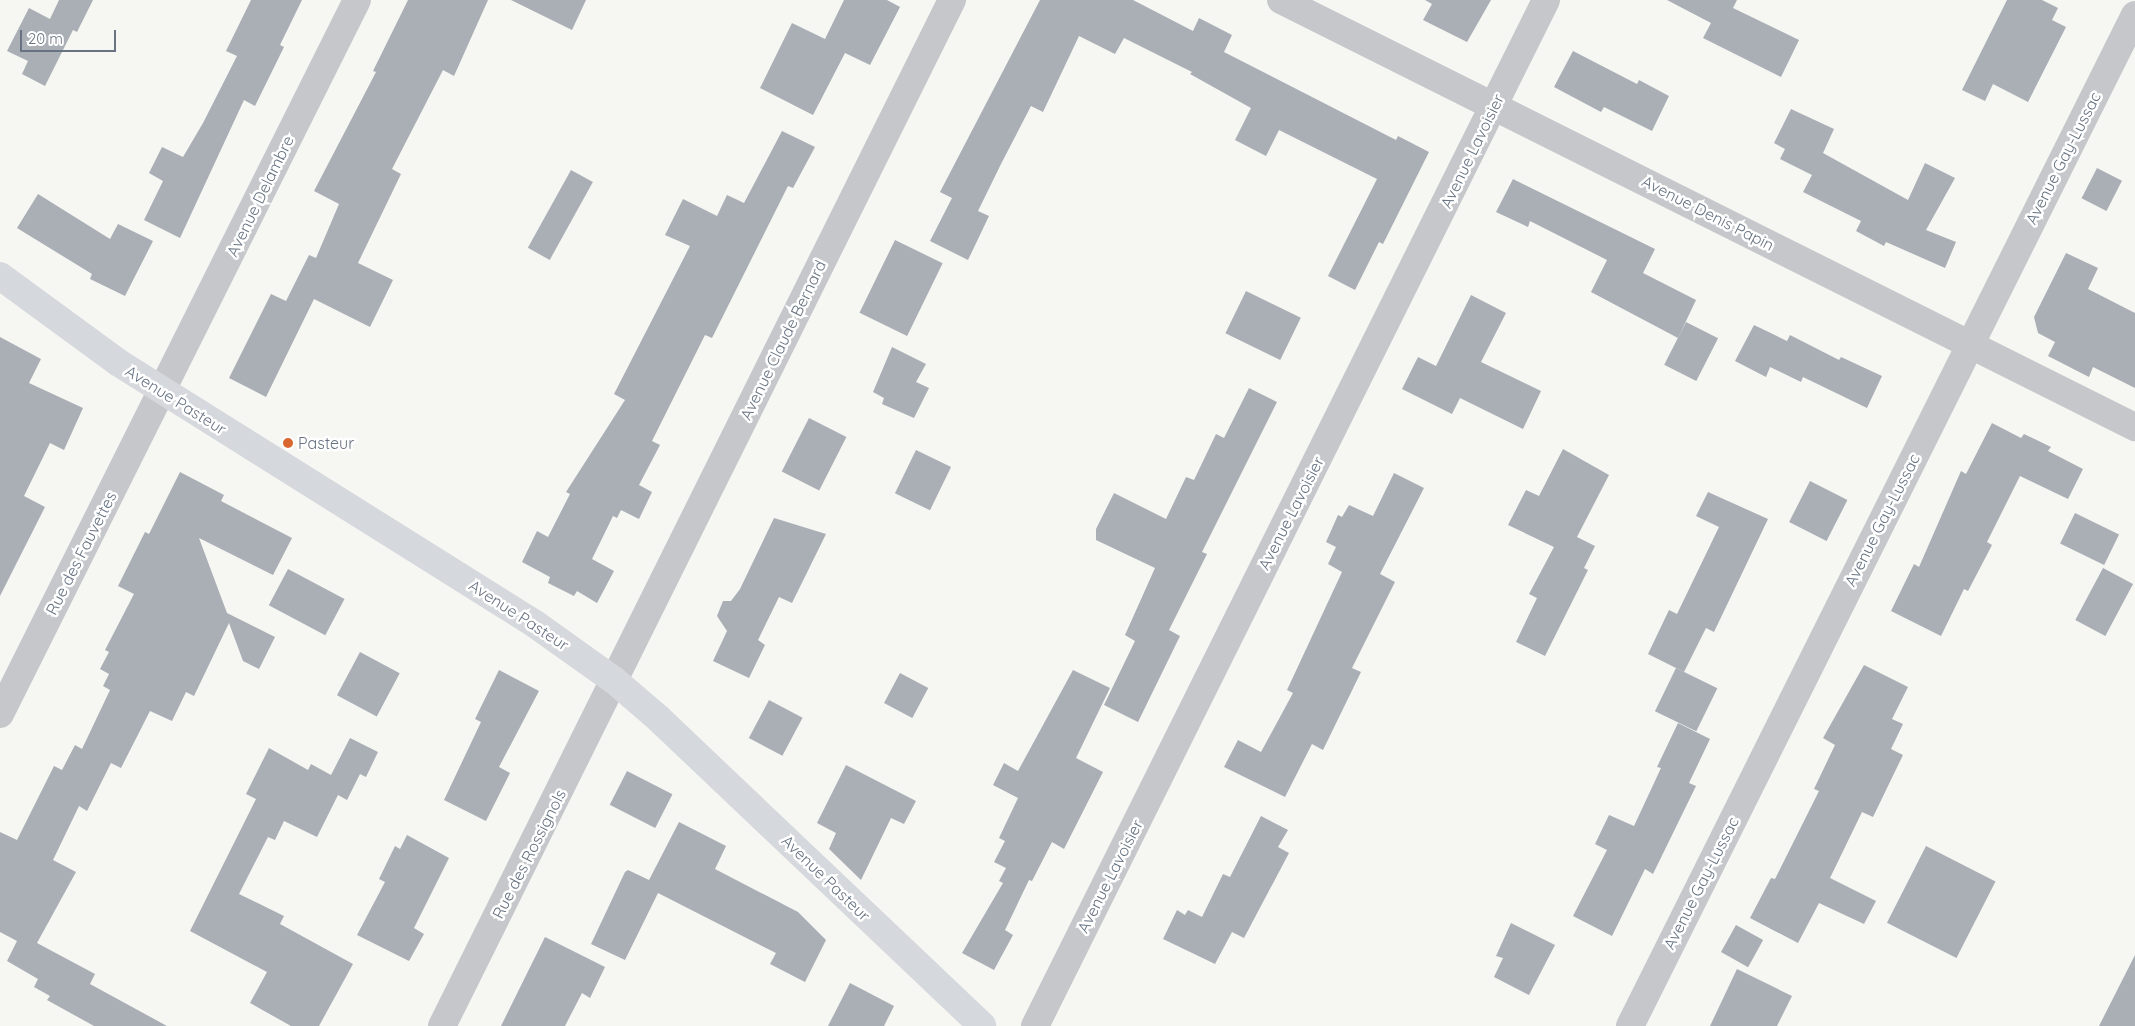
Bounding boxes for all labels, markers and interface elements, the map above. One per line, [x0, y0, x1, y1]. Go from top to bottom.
scale bar [22, 20, 119, 52]
text: 20 m [28, 29, 63, 48]
street label: Avenue Gay-Lussac [2021, 89, 2105, 227]
street label: Avenue Lavoisier [1436, 91, 1508, 211]
street label: Avenue Delambre [222, 132, 298, 260]
street label: Avenue Denis Papin [1639, 171, 1777, 255]
street label: Avenue Claude Bernard [736, 257, 830, 423]
street label: Avenue Pasteur [122, 361, 230, 439]
place label: Pasteur [298, 433, 354, 453]
marker: Pasteur [282, 437, 294, 449]
street label: Avenue Gay-Lussac [1840, 451, 1924, 589]
street label: Avenue Lavoisier [1254, 453, 1328, 573]
street label: Rue des Fauvettes [42, 488, 120, 618]
street label: Avenue Pasteur [465, 576, 573, 654]
street label: Rue des Rossignols [488, 786, 570, 922]
street label: Avenue Gay-Lussac [1659, 814, 1743, 952]
street label: Avenue Lavoisier [1073, 816, 1147, 936]
street label: Avenue Pasteur [778, 831, 874, 925]

